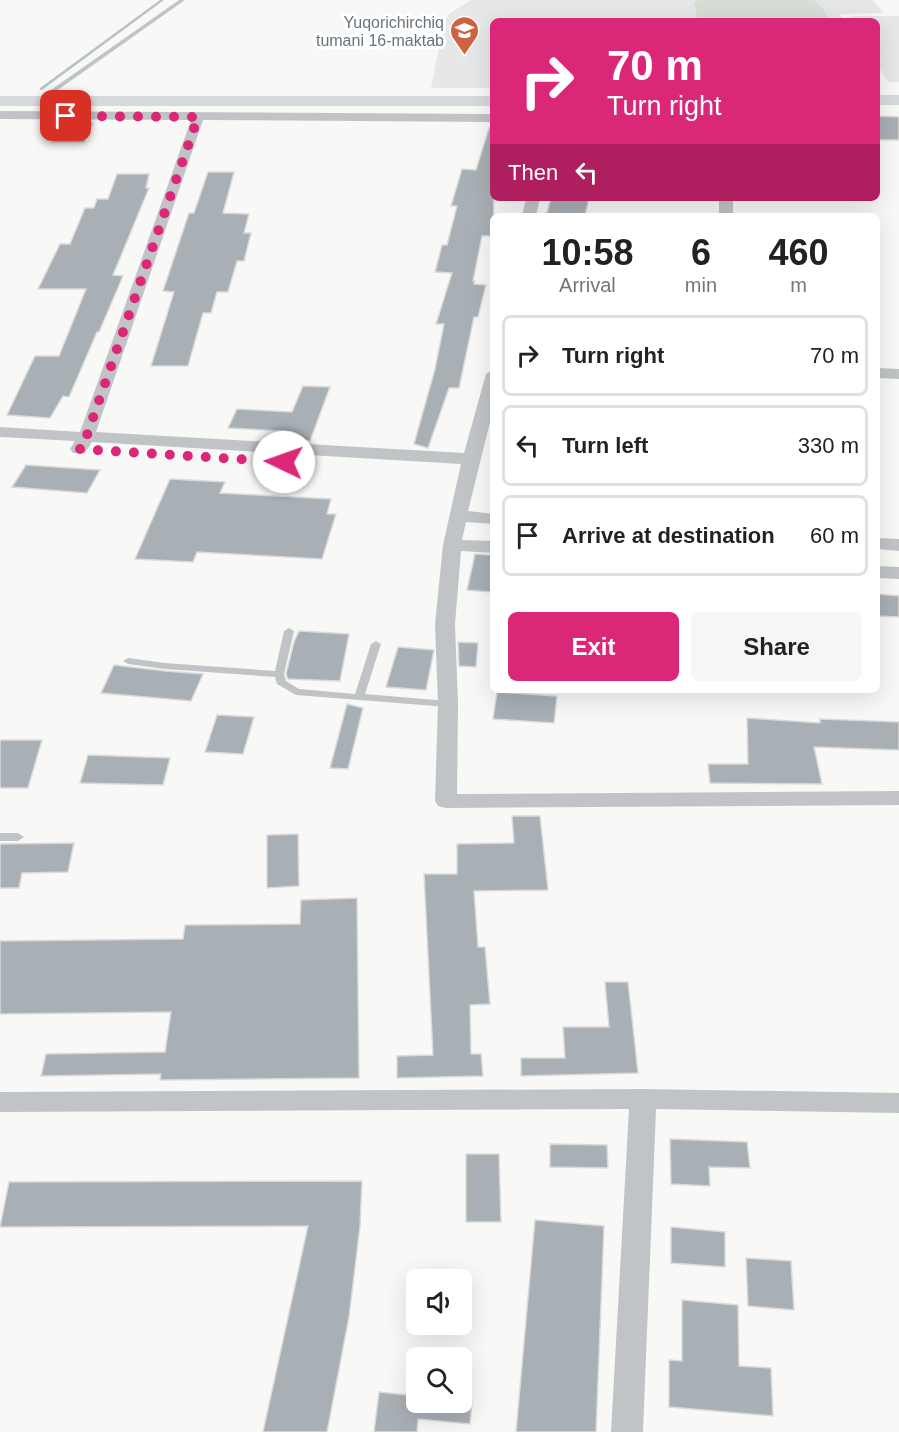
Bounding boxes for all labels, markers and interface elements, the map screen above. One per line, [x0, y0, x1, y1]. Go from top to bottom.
place label: Yuqorichirchiq tumani 16-maktab [316, 14, 444, 49]
school or university icon: Yuqorichirchiq tumani 16-maktab [449, 15, 481, 57]
icon: right [508, 42, 586, 120]
text: 70 m [607, 42, 703, 89]
pin [40, 90, 91, 141]
text: Turn right [607, 91, 722, 121]
icon: arrive [49, 99, 82, 132]
icon: left [570, 156, 603, 189]
text: Then [508, 160, 558, 185]
text: 10:58 [541, 232, 633, 273]
text: 6 [691, 232, 711, 273]
text: 460 [768, 232, 829, 273]
text: Arrival [559, 274, 616, 296]
text: min [685, 274, 717, 296]
text: m [790, 274, 807, 296]
icon: right [511, 339, 544, 372]
text: Turn right [562, 343, 664, 368]
text: 70 m [810, 343, 859, 368]
icon: left [511, 429, 544, 462]
position arrow [252, 430, 316, 494]
text: Turn left [562, 433, 648, 458]
text: 330 m [798, 433, 859, 458]
icon: arrive [511, 519, 544, 552]
text: Arrive at destination [562, 523, 775, 548]
text: 60 m [810, 523, 859, 548]
button: Exit [508, 612, 679, 681]
button: Share [691, 612, 862, 681]
map controls [406, 1269, 472, 1413]
button: sound [406, 1269, 472, 1335]
button: search [406, 1347, 472, 1413]

